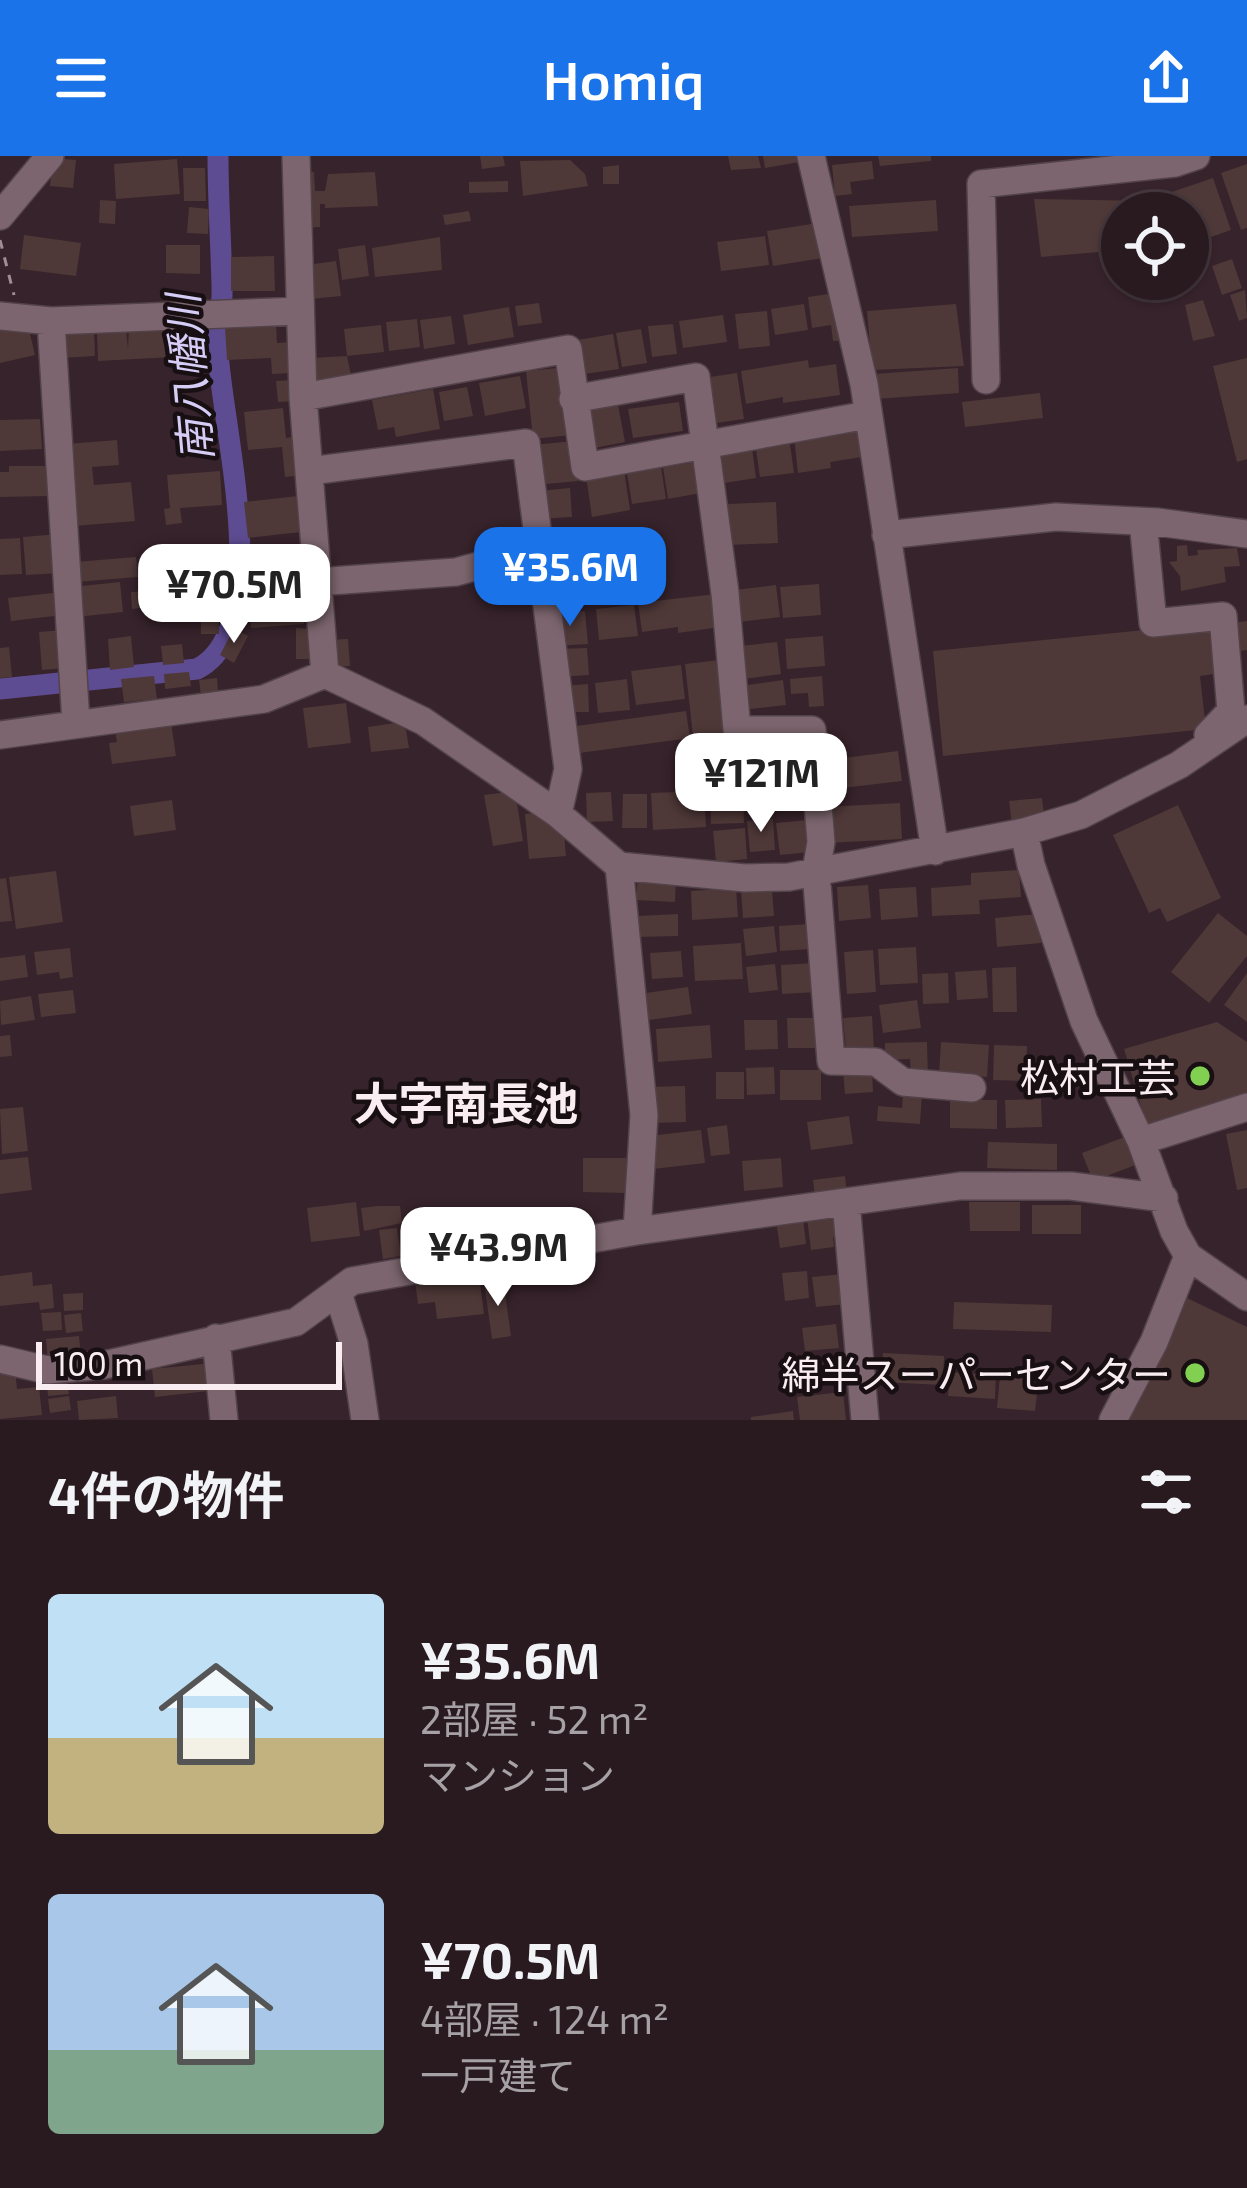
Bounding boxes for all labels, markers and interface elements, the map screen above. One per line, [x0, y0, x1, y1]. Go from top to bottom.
icon: menu [48, 45, 114, 111]
icon: share [1133, 45, 1199, 111]
text: Homiq [543, 46, 704, 111]
map controls [1101, 192, 1209, 300]
button: locate [1101, 192, 1209, 300]
water label: 南八幡川 [155, 288, 220, 464]
pin: ¥35.6M [472, 527, 668, 629]
text: ¥35.6M [501, 542, 639, 589]
pin: ¥70.5M [136, 544, 332, 646]
text: ¥70.5M [165, 559, 303, 606]
pin: ¥121M [677, 733, 845, 835]
text: ¥121M [702, 748, 820, 795]
place label: 松村工芸 [1020, 1053, 1176, 1100]
marker: 松村工芸 [1187, 1063, 1213, 1089]
district label: 大字南長池 [353, 1075, 579, 1129]
pin: ¥43.9M [400, 1207, 596, 1309]
text: ¥43.9M [427, 1222, 569, 1269]
scale bar [36, 1336, 342, 1389]
text: 100 m [54, 1343, 143, 1383]
place label: 綿半スーパーセンター [781, 1350, 1171, 1397]
marker: 綿半スーパーセンター [1182, 1360, 1208, 1386]
icon: filters [1133, 1459, 1199, 1525]
text: 4件の物件 [48, 1463, 285, 1524]
text: ¥35.6M [420, 1628, 600, 1689]
icon: home [144, 1642, 288, 1786]
text: 2部屋 · 52 m² [420, 1695, 648, 1742]
text: マンション [420, 1751, 615, 1798]
text: ¥70.5M [420, 1928, 600, 1989]
icon: home [144, 1942, 288, 2086]
text: 4部屋 · 124 m² [420, 1995, 669, 2042]
text: 一戸建て [420, 2051, 576, 2098]

